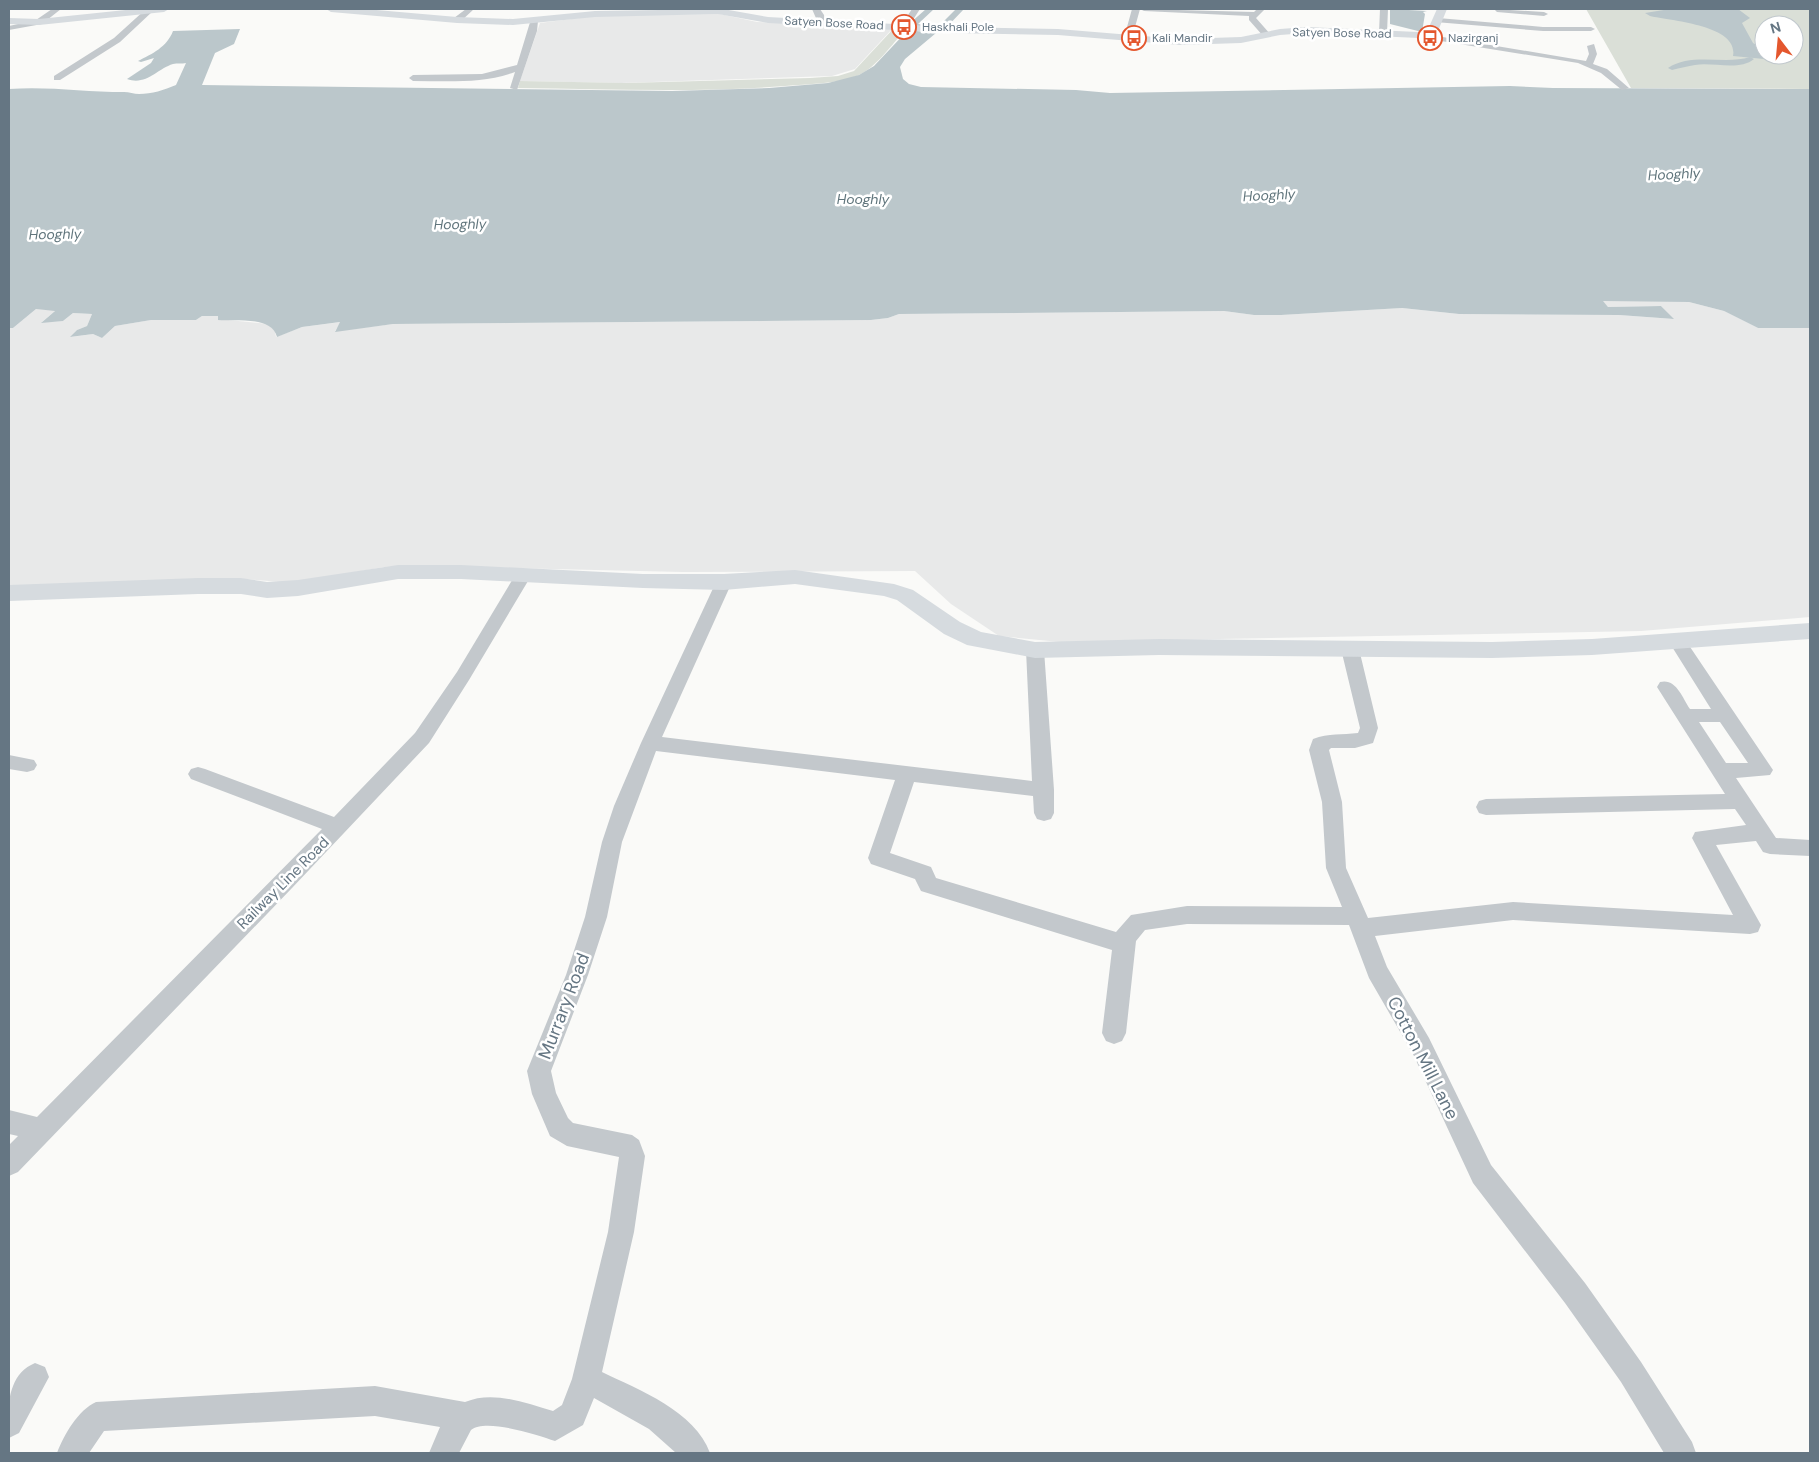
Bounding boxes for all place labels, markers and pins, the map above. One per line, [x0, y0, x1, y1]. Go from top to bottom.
bus stop icon: Haskhali Pole [891, 14, 917, 40]
place label: Haskhali Pole [922, 19, 994, 35]
bus stop icon: Kali Mandir [1121, 25, 1147, 51]
bus stop icon: Nazirganj [1417, 25, 1443, 51]
place label: Kali Mandir [1152, 30, 1213, 46]
place label: Nazirganj [1448, 30, 1499, 46]

